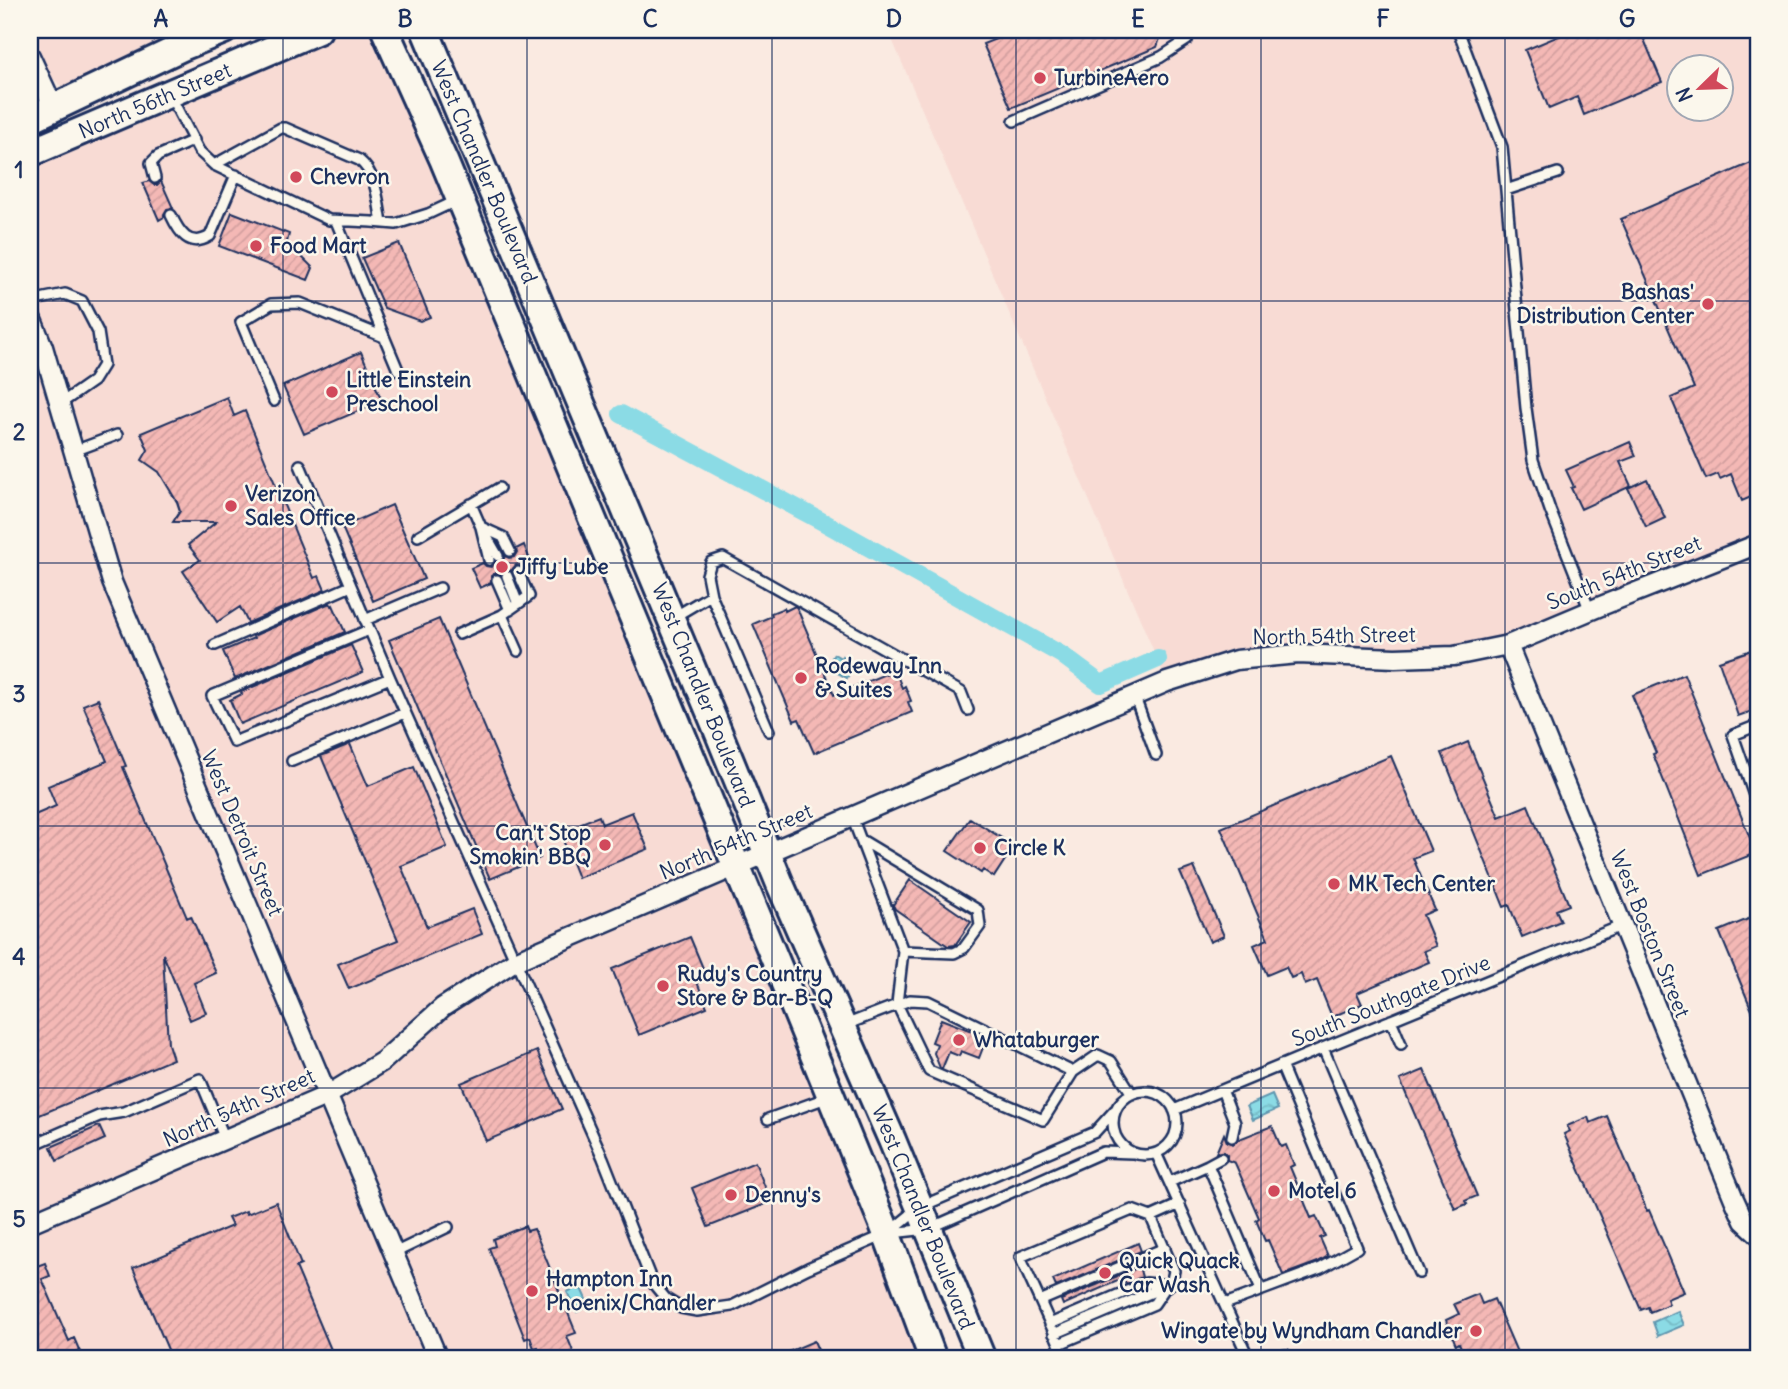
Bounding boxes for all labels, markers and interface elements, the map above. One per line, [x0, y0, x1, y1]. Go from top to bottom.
text: A [154, 4, 169, 33]
text: B [397, 4, 413, 33]
text: C [642, 4, 658, 33]
text: D [886, 4, 902, 33]
text: E [1131, 4, 1145, 33]
text: F [1376, 4, 1390, 33]
text: G [1619, 4, 1635, 33]
north arrow [1666, 52, 1736, 122]
street label: North 56th Street [74, 56, 235, 145]
street label: West Chandler Boulevard [425, 56, 544, 287]
place label: TurbineAero [1054, 64, 1169, 91]
marker: TurbineAero [1032, 70, 1048, 86]
text: N [1671, 84, 1698, 105]
text: 1 [14, 155, 24, 184]
place label: Chevron [310, 163, 390, 190]
marker: Chevron [288, 169, 304, 185]
place label: Food Mart [270, 232, 367, 259]
marker: Food Mart [248, 238, 264, 254]
place label: Bashas' Distribution Center [1517, 278, 1694, 329]
marker: Bashas' Distribution Center [1700, 296, 1716, 312]
place label: Little Einstein Preschool [346, 366, 471, 417]
marker: Little Einstein Preschool [324, 384, 340, 400]
text: 2 [13, 417, 26, 446]
place label: Verizon Sales Office [245, 480, 356, 531]
marker: Verizon Sales Office [223, 498, 239, 514]
street label: South 54th Street [1543, 529, 1705, 616]
place label: Jiffy Lube [516, 553, 609, 580]
marker: Jiffy Lube [494, 559, 510, 575]
street label: West Chandler Boulevard [646, 579, 761, 811]
street label: North 54th Street [1252, 621, 1416, 650]
place label: Rodeway Inn & Suites [815, 652, 942, 703]
marker: Rodeway Inn & Suites [793, 670, 809, 686]
text: 3 [12, 679, 26, 708]
street label: West Detroit Street [195, 746, 290, 920]
street label: North 54th Street [655, 797, 816, 886]
place label: Can't Stop Smokin' BBQ [469, 819, 591, 870]
place label: Circle K [994, 834, 1067, 861]
marker: Can't Stop Smokin' BBQ [597, 837, 613, 853]
marker: Circle K [972, 840, 988, 856]
street label: West Boston Street [1605, 846, 1696, 1022]
place label: MK Tech Center [1348, 870, 1495, 897]
marker: MK Tech Center [1326, 876, 1342, 892]
text: 4 [12, 942, 26, 971]
street label: South Southgate Drive [1288, 948, 1494, 1053]
place label: Rudy's Country Store & Bar-B-Q [677, 960, 833, 1011]
marker: Rudy's Country Store & Bar-B-Q [655, 978, 671, 994]
place label: Whataburger [973, 1026, 1099, 1053]
marker: Whataburger [951, 1032, 967, 1048]
street label: North 54th Street [159, 1062, 319, 1153]
street label: West Chandler Boulevard [866, 1101, 981, 1333]
place label: Motel 6 [1288, 1177, 1357, 1204]
place label: Denny's [745, 1181, 821, 1208]
marker: Motel 6 [1266, 1183, 1282, 1199]
marker: Denny's [723, 1187, 739, 1203]
text: 5 [12, 1204, 26, 1233]
place label: Quick Quack Car Wash [1119, 1247, 1240, 1298]
place label: Hampton Inn Phoenix/Chandler [546, 1265, 716, 1316]
marker: Quick Quack Car Wash [1097, 1265, 1113, 1281]
marker: Hampton Inn Phoenix/Chandler [524, 1283, 540, 1299]
place label: Wingate by Wyndham Chandler [1161, 1317, 1462, 1344]
marker: Wingate by Wyndham Chandler [1468, 1323, 1484, 1339]

